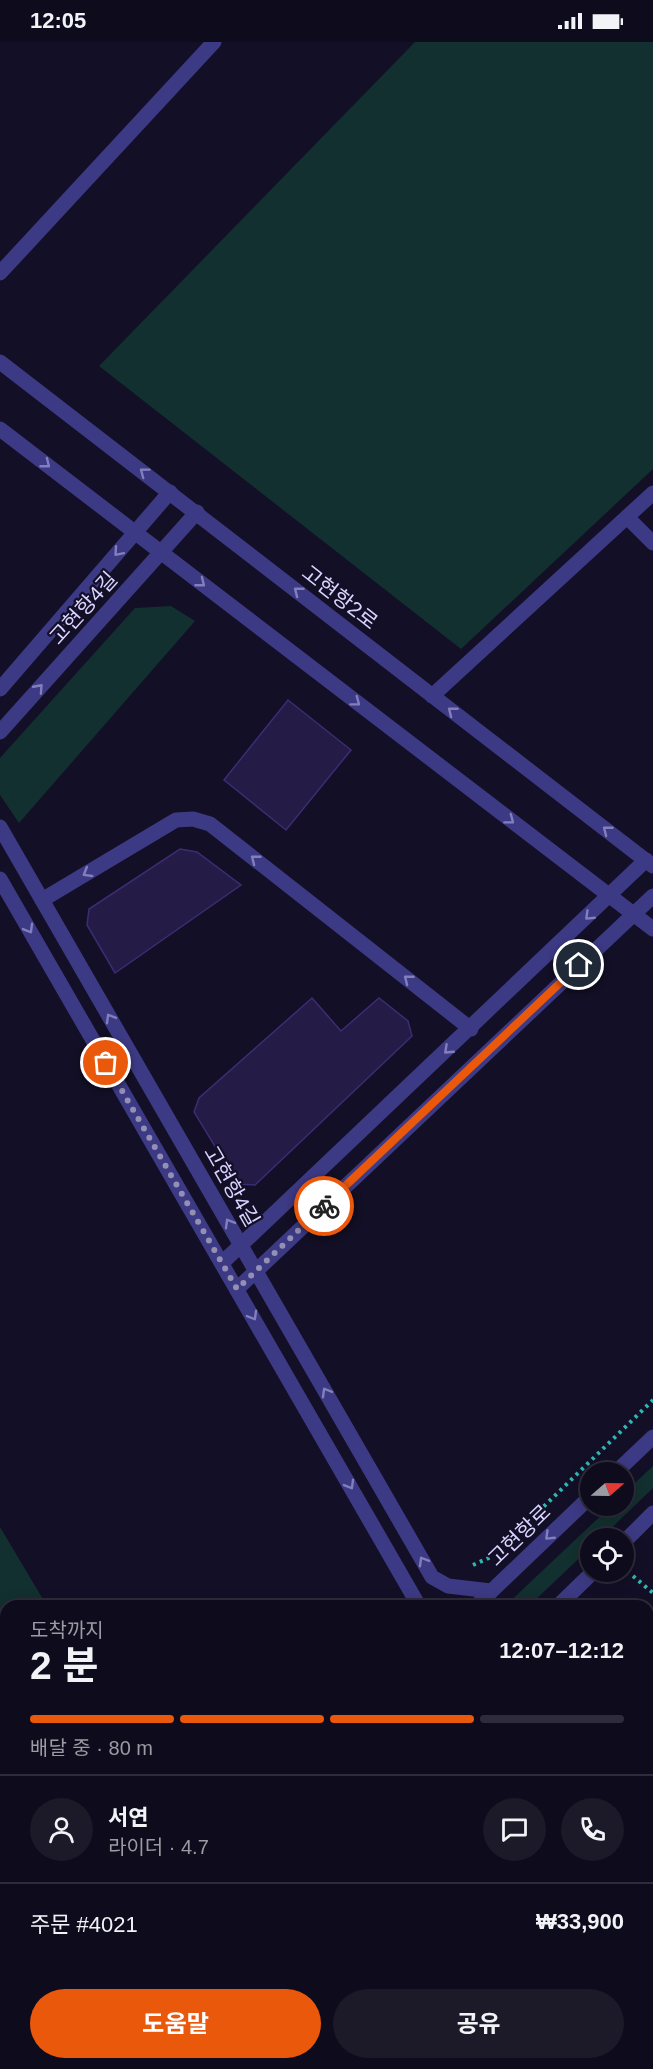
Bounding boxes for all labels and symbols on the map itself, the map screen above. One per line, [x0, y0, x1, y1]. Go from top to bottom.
one-way arrow [40, 457, 51, 468]
one-way arrow [140, 468, 151, 479]
one-way arrow [115, 545, 126, 556]
street label: 고현항2로 [298, 561, 382, 633]
street label: 고현항4길 [45, 567, 121, 649]
one-way arrow [194, 576, 205, 587]
one-way arrow [294, 588, 305, 599]
one-way arrow [32, 684, 43, 695]
one-way arrow [349, 694, 360, 705]
one-way arrow [448, 708, 459, 719]
one-way arrow [504, 813, 515, 824]
one-way arrow [602, 826, 613, 837]
one-way arrow [251, 855, 262, 866]
one-way arrow [83, 866, 93, 878]
one-way arrow [586, 909, 596, 920]
one-way arrow [22, 923, 33, 933]
pin [553, 939, 604, 990]
one-way arrow [404, 976, 415, 987]
one-way arrow [106, 1014, 117, 1024]
pin [80, 1037, 131, 1088]
one-way arrow [444, 1043, 454, 1054]
street label: 고현항4길 [200, 1142, 264, 1230]
courier [294, 1176, 354, 1236]
one-way arrow [225, 1219, 236, 1229]
one-way arrow [245, 1310, 257, 1321]
one-way arrow [322, 1388, 333, 1398]
north arrow [580, 1462, 634, 1516]
one-way arrow [343, 1479, 354, 1489]
street label: 고현항로 [483, 1500, 555, 1570]
one-way arrow [545, 1529, 555, 1540]
one-way arrow [419, 1557, 430, 1567]

